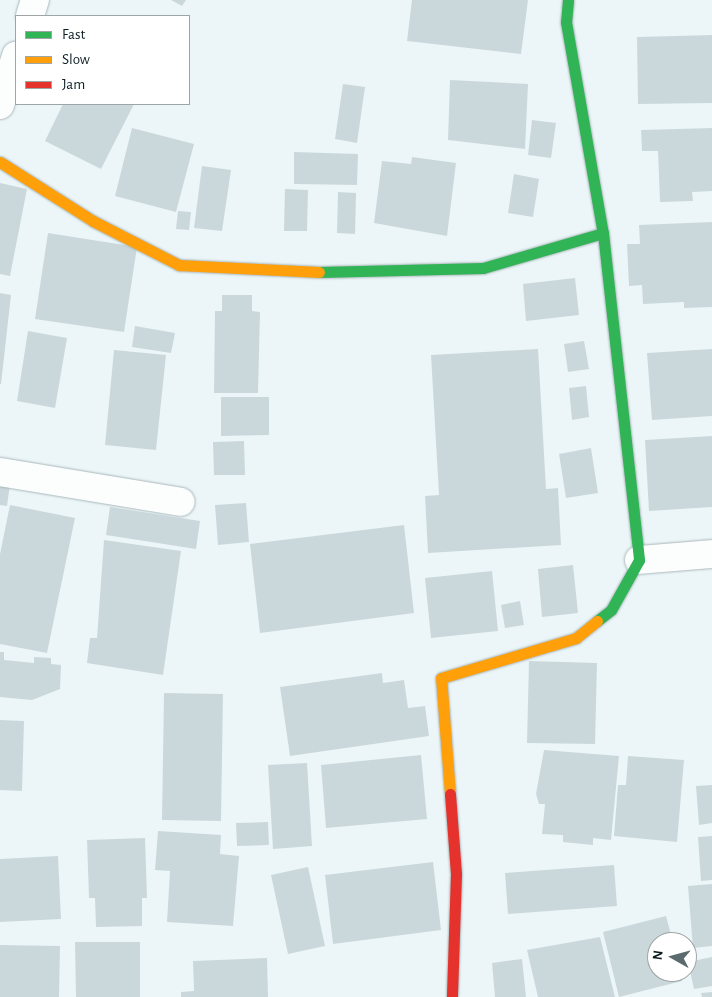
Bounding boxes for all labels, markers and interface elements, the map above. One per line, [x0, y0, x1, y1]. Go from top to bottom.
legend [15, 15, 190, 105]
text: Fast [62, 27, 85, 42]
text: Slow [62, 52, 90, 67]
text: Jam [62, 77, 85, 92]
north arrow [647, 932, 697, 982]
text: N [651, 950, 666, 961]

